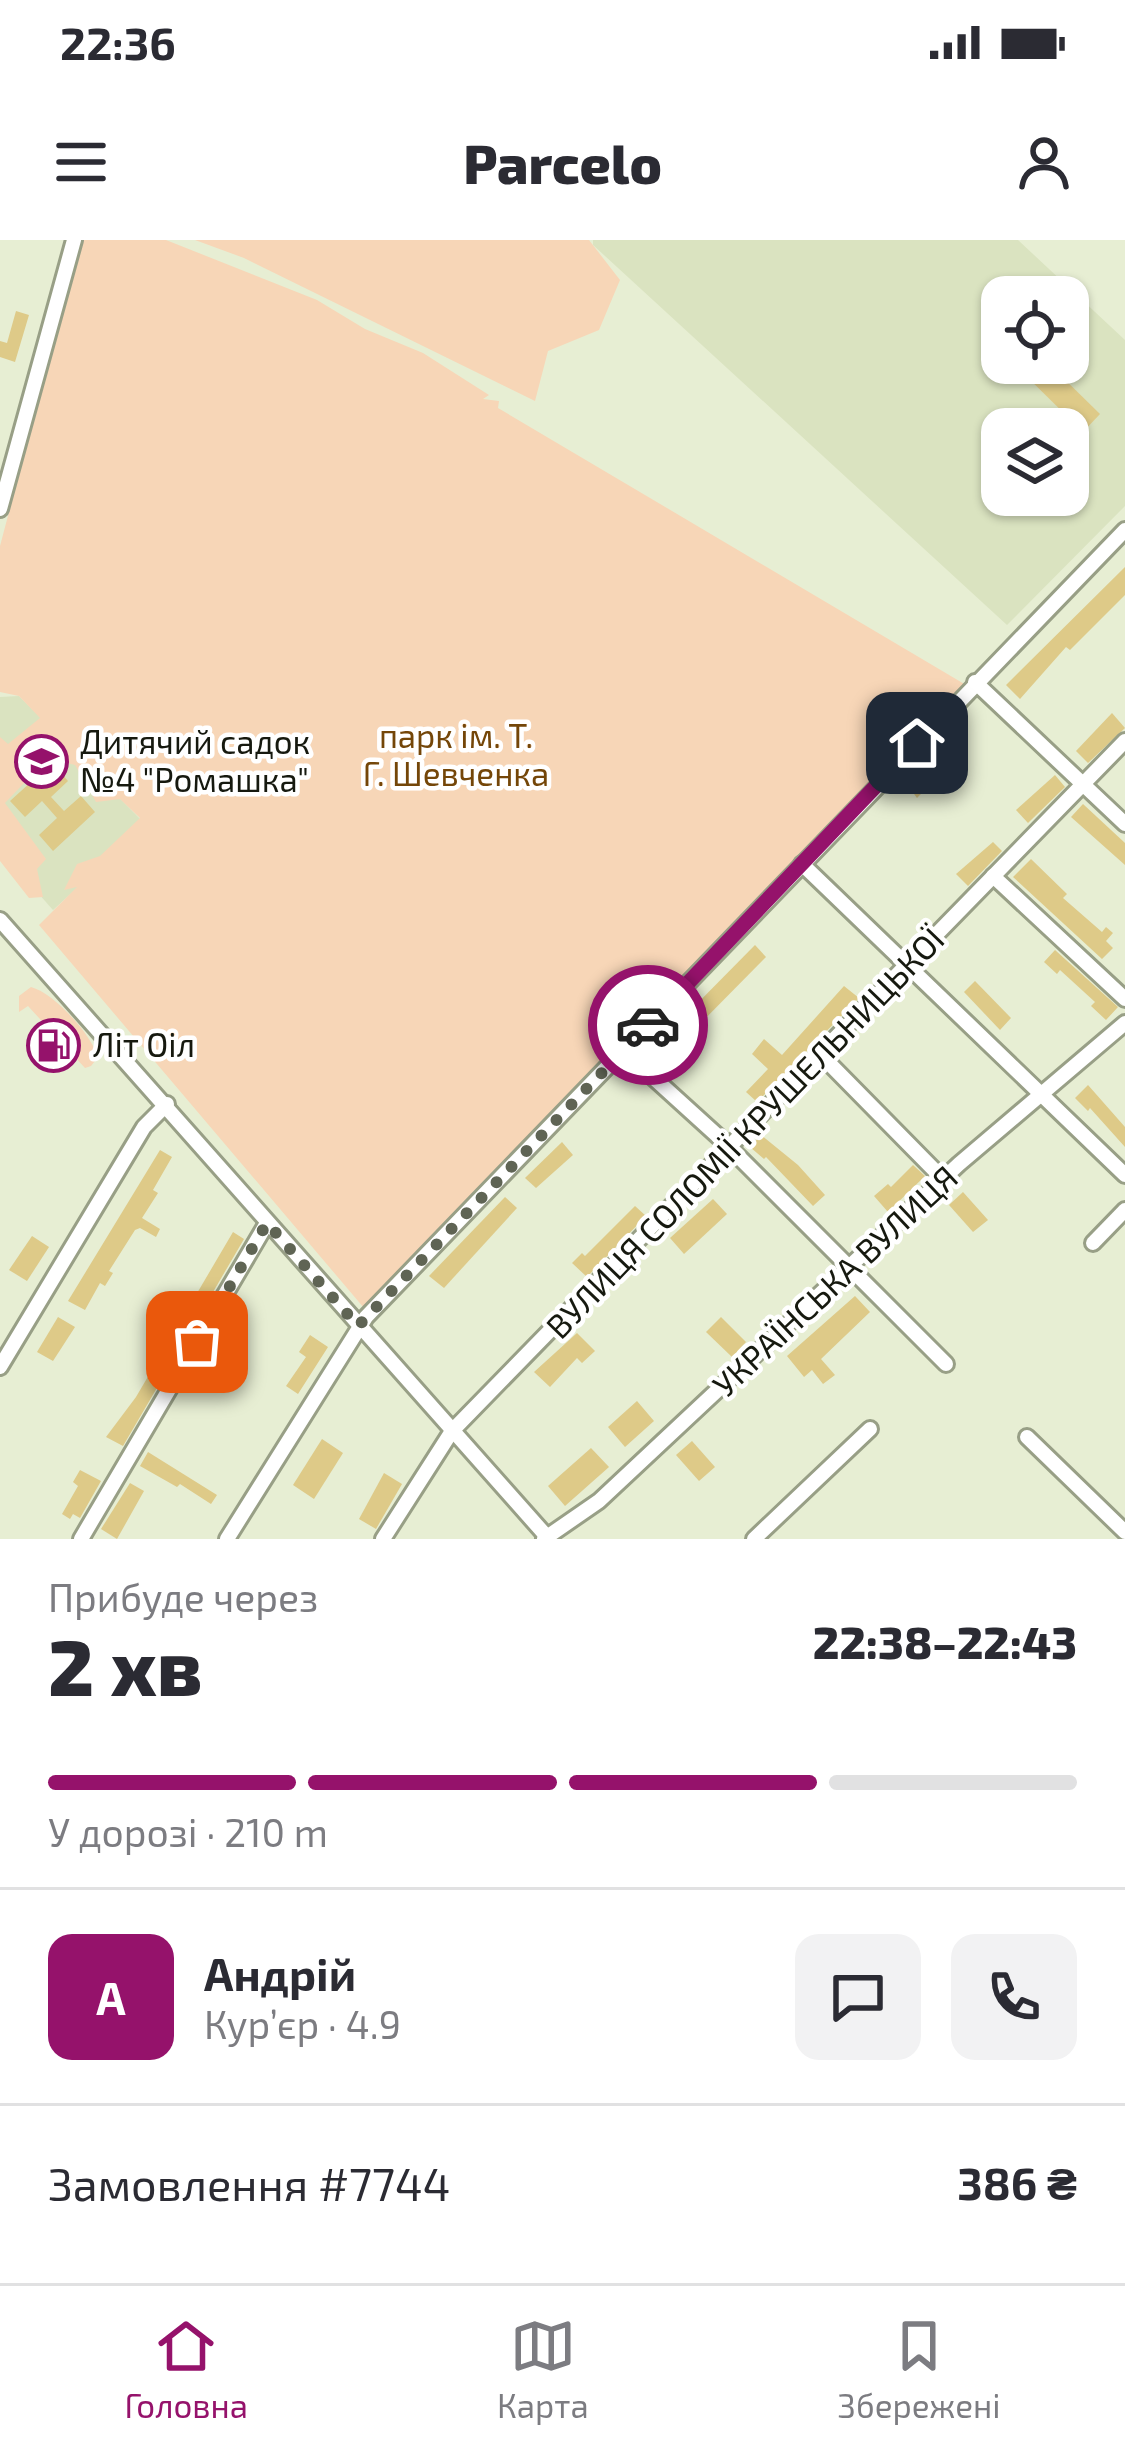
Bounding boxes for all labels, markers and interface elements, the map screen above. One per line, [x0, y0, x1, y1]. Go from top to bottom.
text: 22:36 [60, 15, 176, 69]
icon: menu [48, 129, 114, 195]
icon: person [1011, 129, 1077, 195]
text: Parcelo [463, 130, 662, 195]
map controls [981, 276, 1089, 516]
button: locate [981, 276, 1089, 384]
button: layers [981, 408, 1089, 516]
pin [866, 692, 968, 794]
icon: home [884, 710, 950, 776]
park label: парк ім. Т. Г. Шевченка [363, 715, 549, 793]
place label: Дитячий садок №4 "Ромашка" [80, 721, 310, 799]
school or university icon: Дитячий садок №4 "Ромашка" [13, 733, 69, 789]
street label: ВУЛИЦЯ СОЛОМІЇ КРУШЕЛЬНИЦЬКОЇ [537, 919, 952, 1346]
courier [588, 965, 708, 1085]
icon: car [615, 992, 681, 1058]
fuel station icon: Літ Оіл [26, 1017, 82, 1073]
place label: Літ Оіл [93, 1024, 195, 1064]
street label: УКРАЇНСЬКА ВУЛИЦЯ [704, 1156, 965, 1404]
pin [146, 1291, 248, 1393]
icon: bag [164, 1309, 230, 1375]
text: Прибуде через [48, 1573, 318, 1620]
text: 22:38–22:43 [813, 1614, 1077, 1668]
text: 2 хв [48, 1618, 202, 1712]
text: У дорозі · 210 m [48, 1808, 328, 1855]
button: chat [795, 1934, 921, 2060]
button: phone [951, 1934, 1077, 2060]
text: Андрій [204, 1946, 356, 2000]
text: А [96, 1970, 126, 2024]
text: Кур’єр · 4.9 [204, 2000, 401, 2047]
text: 386 ₴ [957, 2155, 1077, 2209]
text: Замовлення #7744 [48, 2156, 450, 2210]
tab: Головна [124, 2313, 248, 2425]
tab: Карта [497, 2313, 589, 2425]
tab: Збережені [838, 2313, 1001, 2425]

